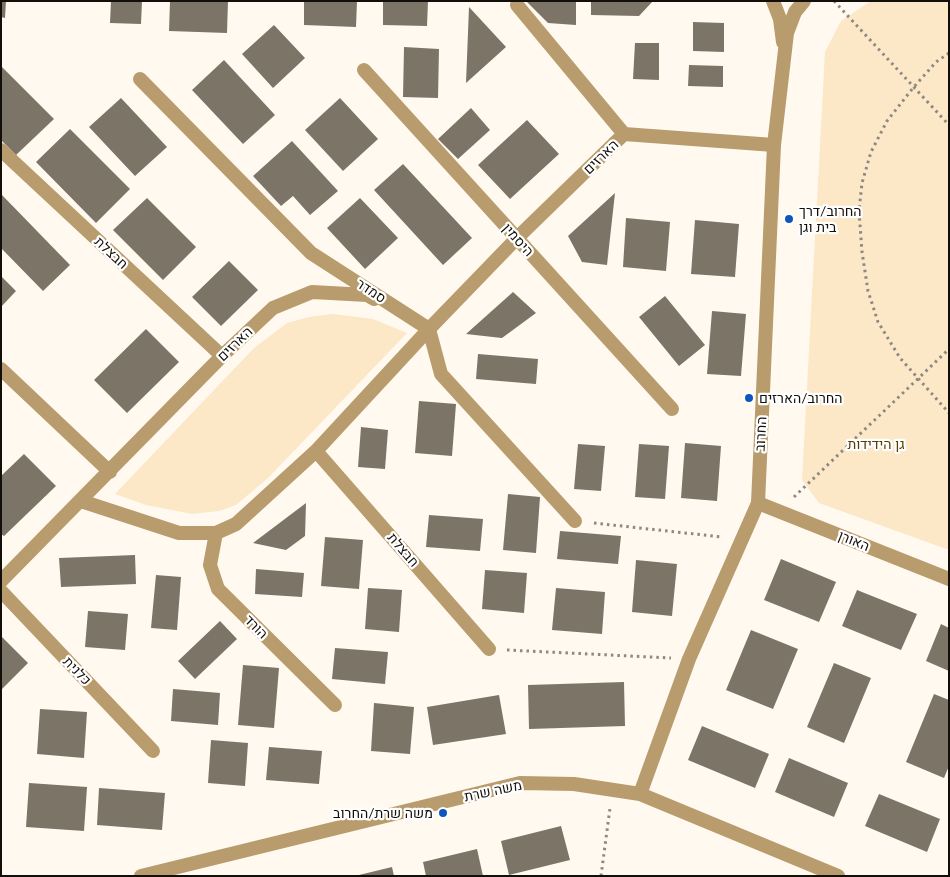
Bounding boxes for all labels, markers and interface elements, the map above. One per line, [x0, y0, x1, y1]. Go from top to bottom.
street label: הארזים [580, 136, 622, 178]
place label: החרוב/דרך בית וגן [799, 203, 862, 236]
marker: החרוב/דרך בית וגן [783, 213, 795, 225]
street label: היסמין [499, 220, 537, 260]
street label: חבצלת [91, 233, 131, 273]
street label: סמדר [353, 275, 389, 307]
street label: הארזים [214, 323, 256, 365]
place label: החרוב/הארזים [759, 390, 843, 406]
marker: החרוב/הארזים [743, 392, 755, 404]
street label: החרוב [752, 416, 770, 452]
park label: גן הידידות [847, 436, 905, 452]
street label: האורן [836, 527, 872, 555]
street label: חבצלת [384, 530, 422, 570]
street label: הורד [241, 612, 271, 642]
street label: כלנית [60, 653, 94, 689]
street label: משה שרת [463, 777, 523, 805]
place label: משה שרת/החרוב [333, 805, 433, 821]
marker: משה שרת/החרוב [437, 807, 449, 819]

